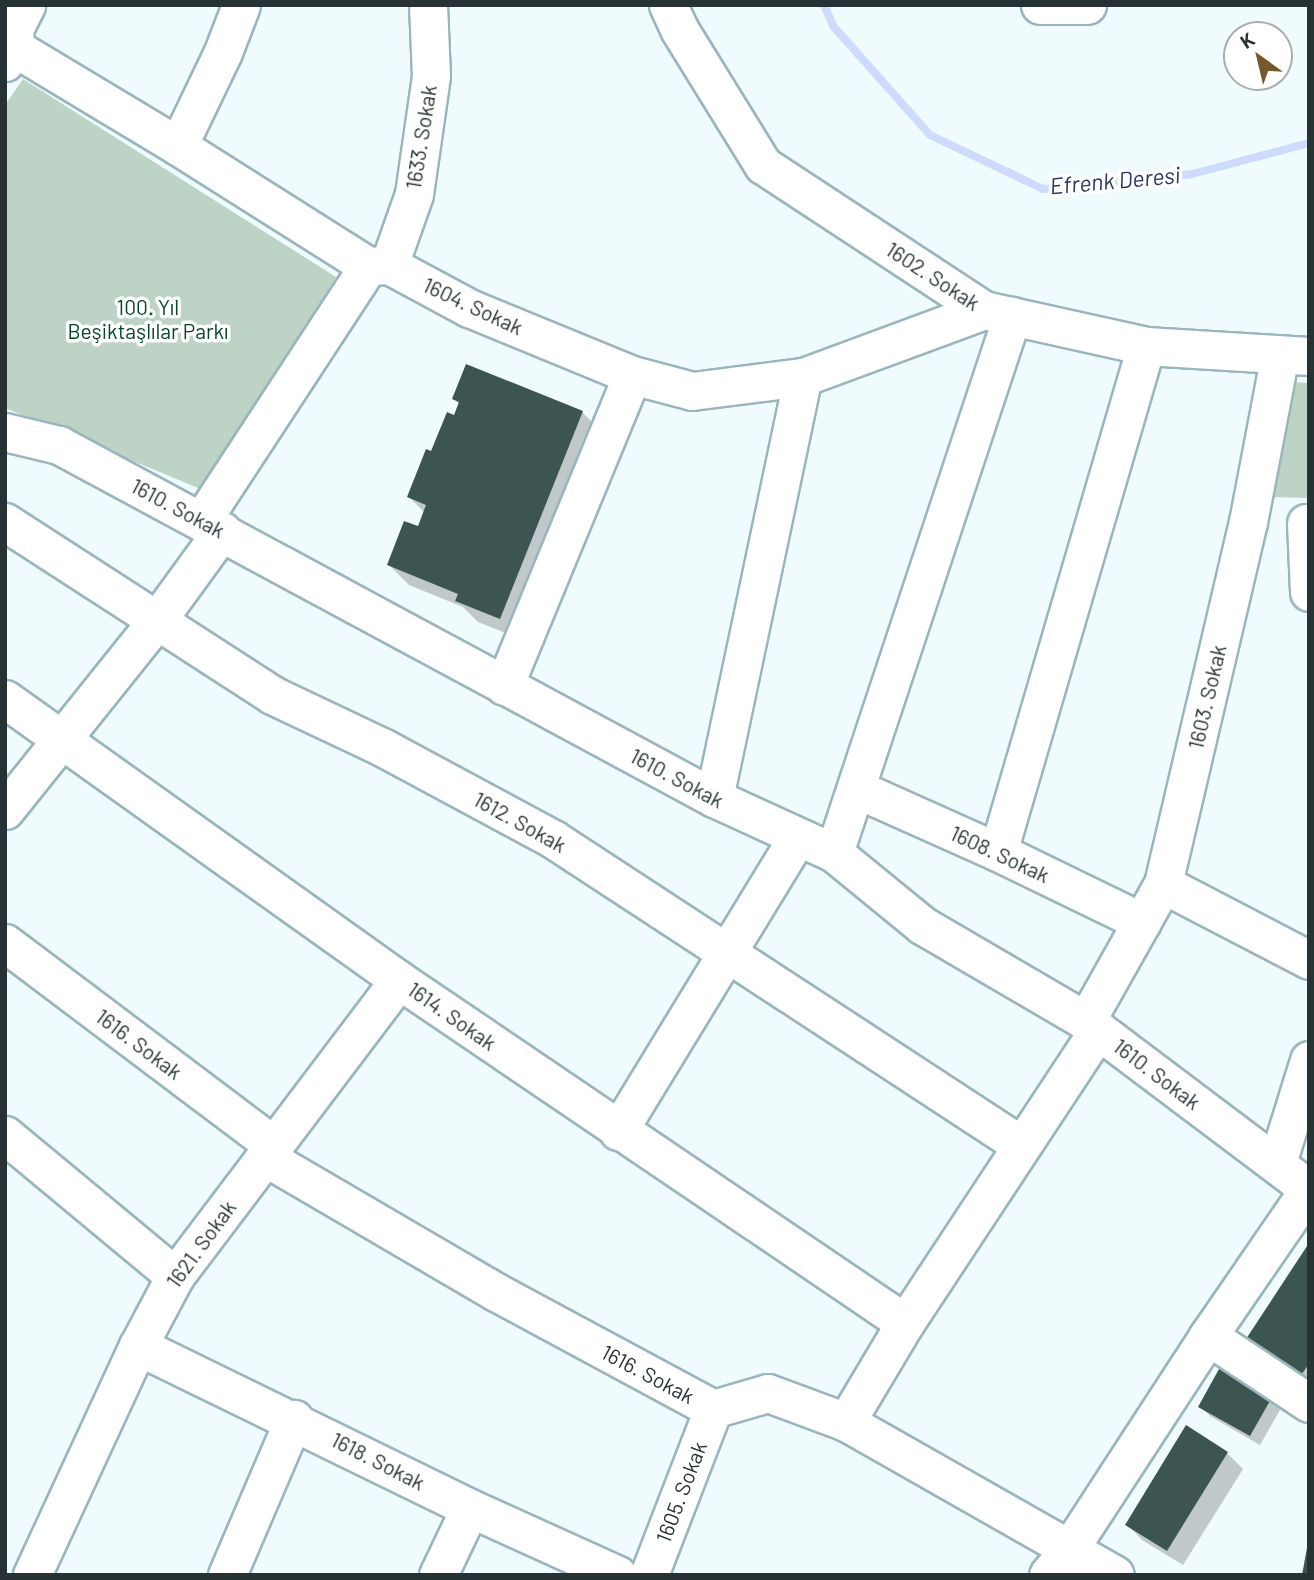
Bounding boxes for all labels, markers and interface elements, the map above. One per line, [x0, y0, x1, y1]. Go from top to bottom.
north arrow [1223, 21, 1293, 91]
text: K [1236, 27, 1258, 53]
street label: 1633. Sokak [400, 83, 442, 191]
water label: Efrenk Deresi [1049, 161, 1181, 199]
street label: 1602. Sokak [881, 236, 985, 316]
street label: 1604. Sokak [419, 272, 527, 340]
park label: 100. Yıl Beşiktaşlılar Parkı [67, 294, 229, 344]
street label: 1610. Sokak [127, 473, 229, 543]
street label: 1603. Sokak [1183, 642, 1231, 752]
street label: 1610. Sokak [626, 743, 728, 813]
street label: 1612. Sokak [469, 786, 571, 858]
street label: 1608. Sokak [947, 820, 1053, 888]
street label: 1614. Sokak [403, 976, 501, 1056]
street label: 1616. Sokak [91, 1003, 187, 1085]
street label: 1610. Sokak [1109, 1033, 1205, 1115]
street label: 1621. Sokak [161, 1195, 241, 1293]
street label: 1616. Sokak [597, 1339, 699, 1409]
street label: 1618. Sokak [327, 1427, 429, 1495]
street label: 1605. Sokak [650, 1438, 712, 1546]

